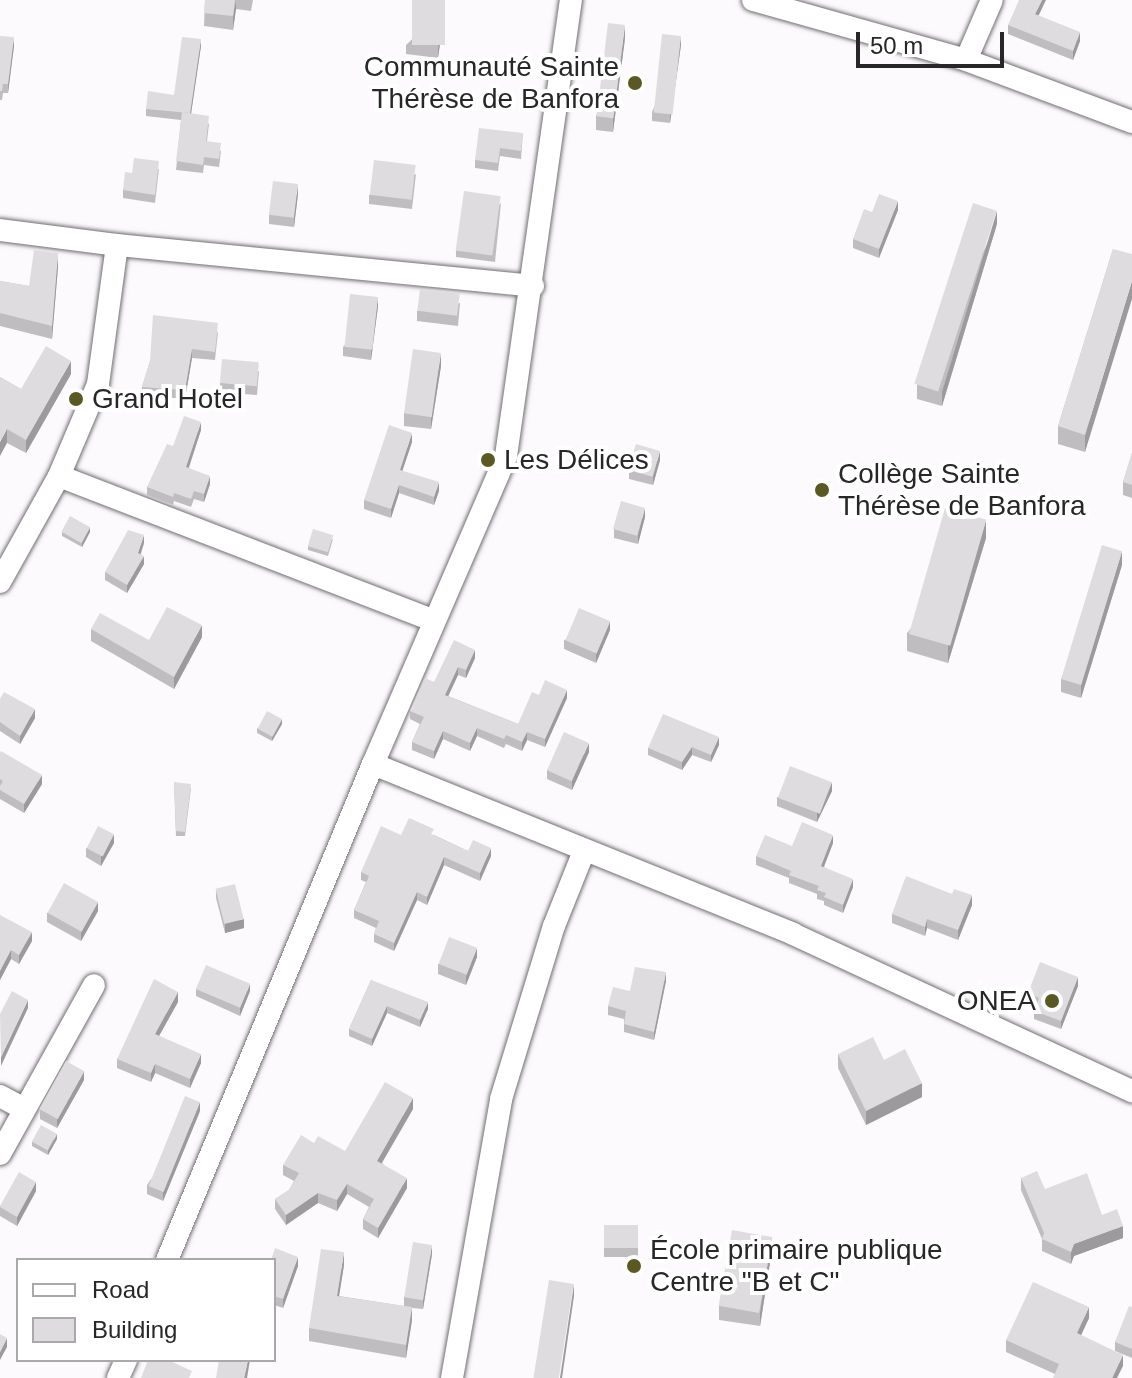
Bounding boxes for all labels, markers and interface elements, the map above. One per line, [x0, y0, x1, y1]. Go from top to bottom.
scale bar [860, 16, 1008, 66]
text: 50 m [870, 32, 923, 59]
place label: Communauté Sainte Thérèse de Banfora [364, 50, 619, 116]
marker: Communauté Sainte Thérèse de Banfora [626, 74, 644, 92]
place label: Grand Hotel [92, 382, 243, 416]
marker: Grand Hotel [67, 390, 85, 408]
place label: Les Délices [504, 443, 649, 477]
marker: Les Délices [479, 451, 497, 469]
place label: Collège Sainte Thérèse de Banfora [838, 457, 1085, 523]
marker: Collège Sainte Thérèse de Banfora [813, 481, 831, 499]
place label: ONEA [957, 984, 1036, 1018]
marker: ONEA [1043, 992, 1061, 1010]
place label: École primaire publique Centre "B et C" [650, 1233, 943, 1299]
marker: École primaire publique Centre "B et C" [625, 1257, 643, 1275]
legend [16, 1258, 276, 1362]
text: Road [92, 1276, 149, 1303]
text: Building [92, 1316, 177, 1343]

